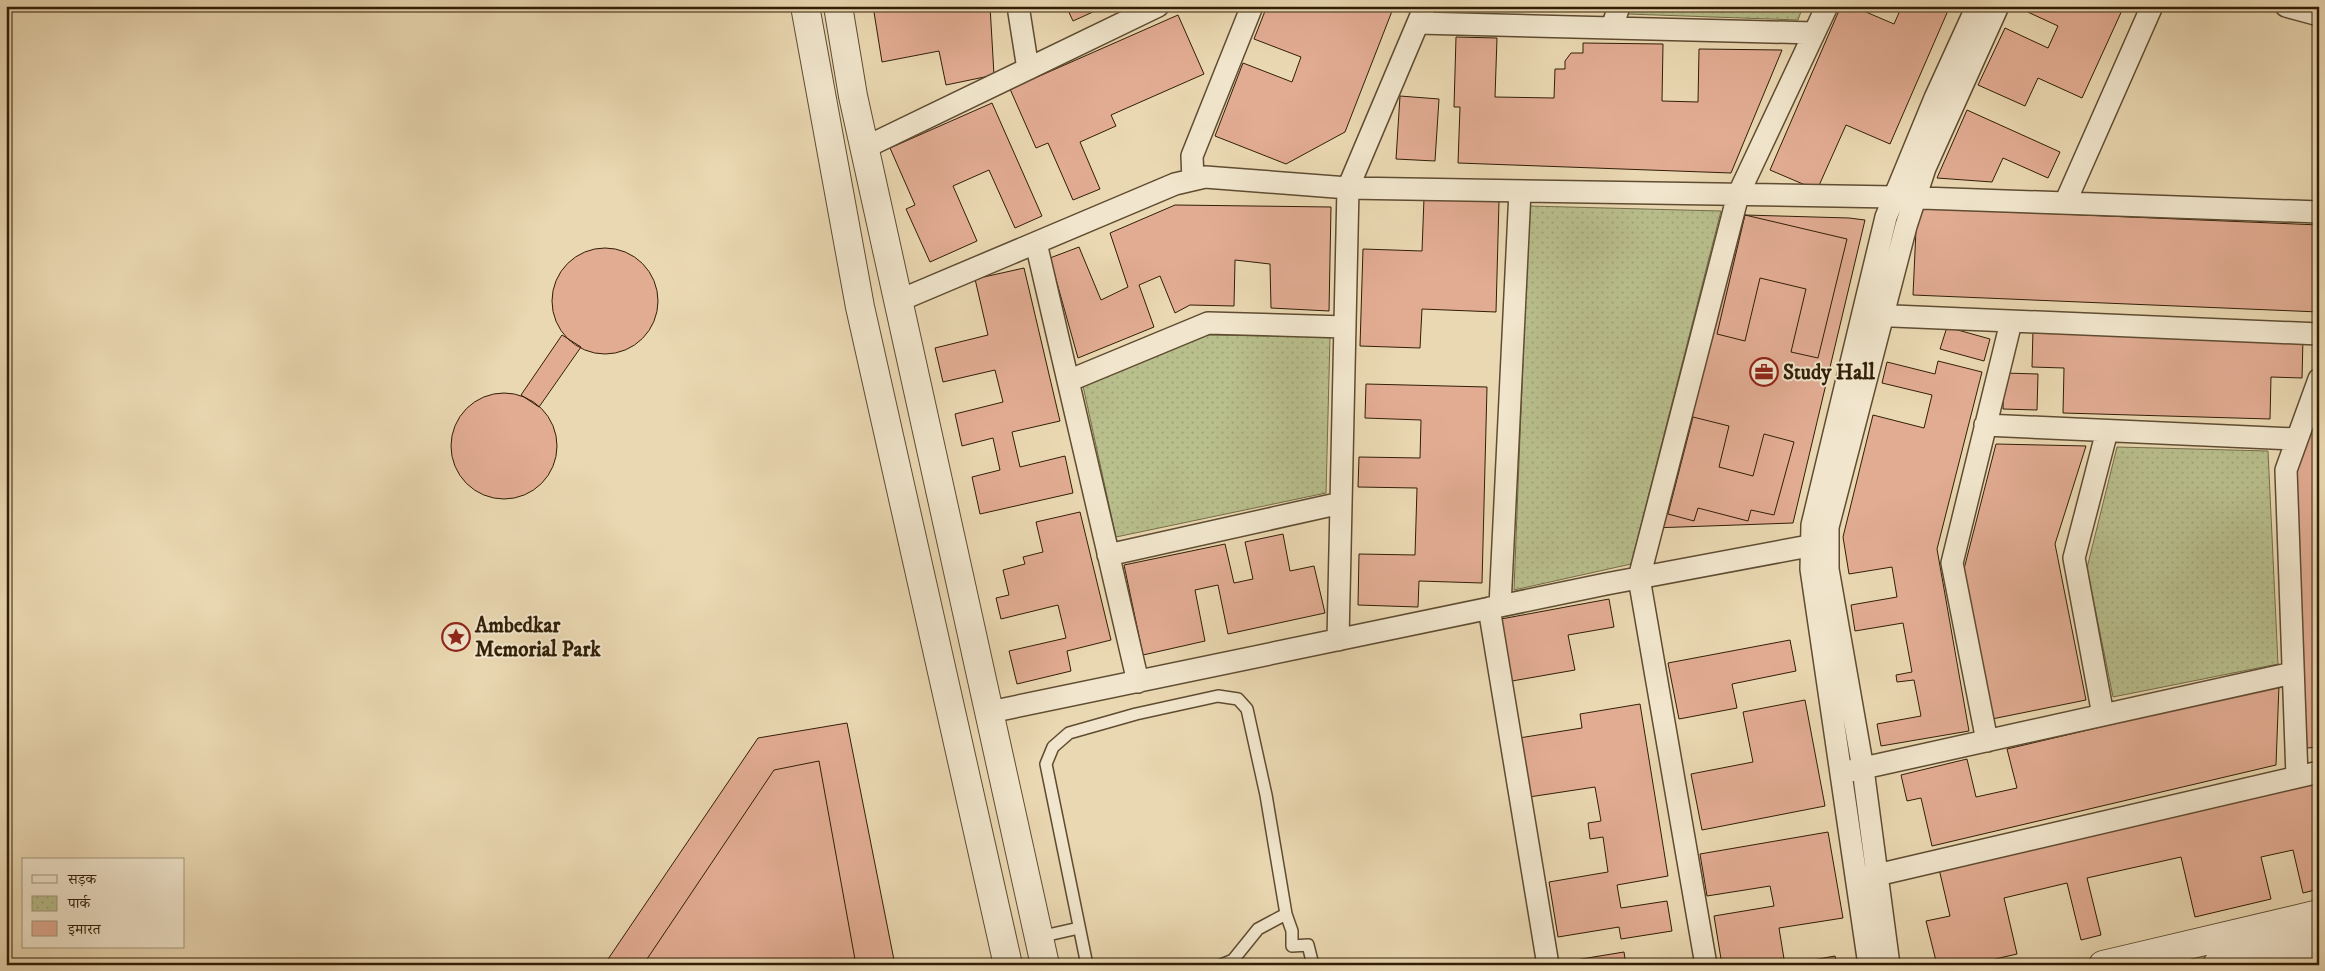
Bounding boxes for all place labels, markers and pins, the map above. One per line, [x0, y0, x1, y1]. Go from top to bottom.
office icon: Study Hall [1749, 357, 1779, 387]
place label: Study Hall [1783, 360, 1876, 386]
place label: Ambedkar Memorial Park [474, 613, 601, 663]
place icon: Ambedkar Memorial Park [441, 622, 471, 652]

